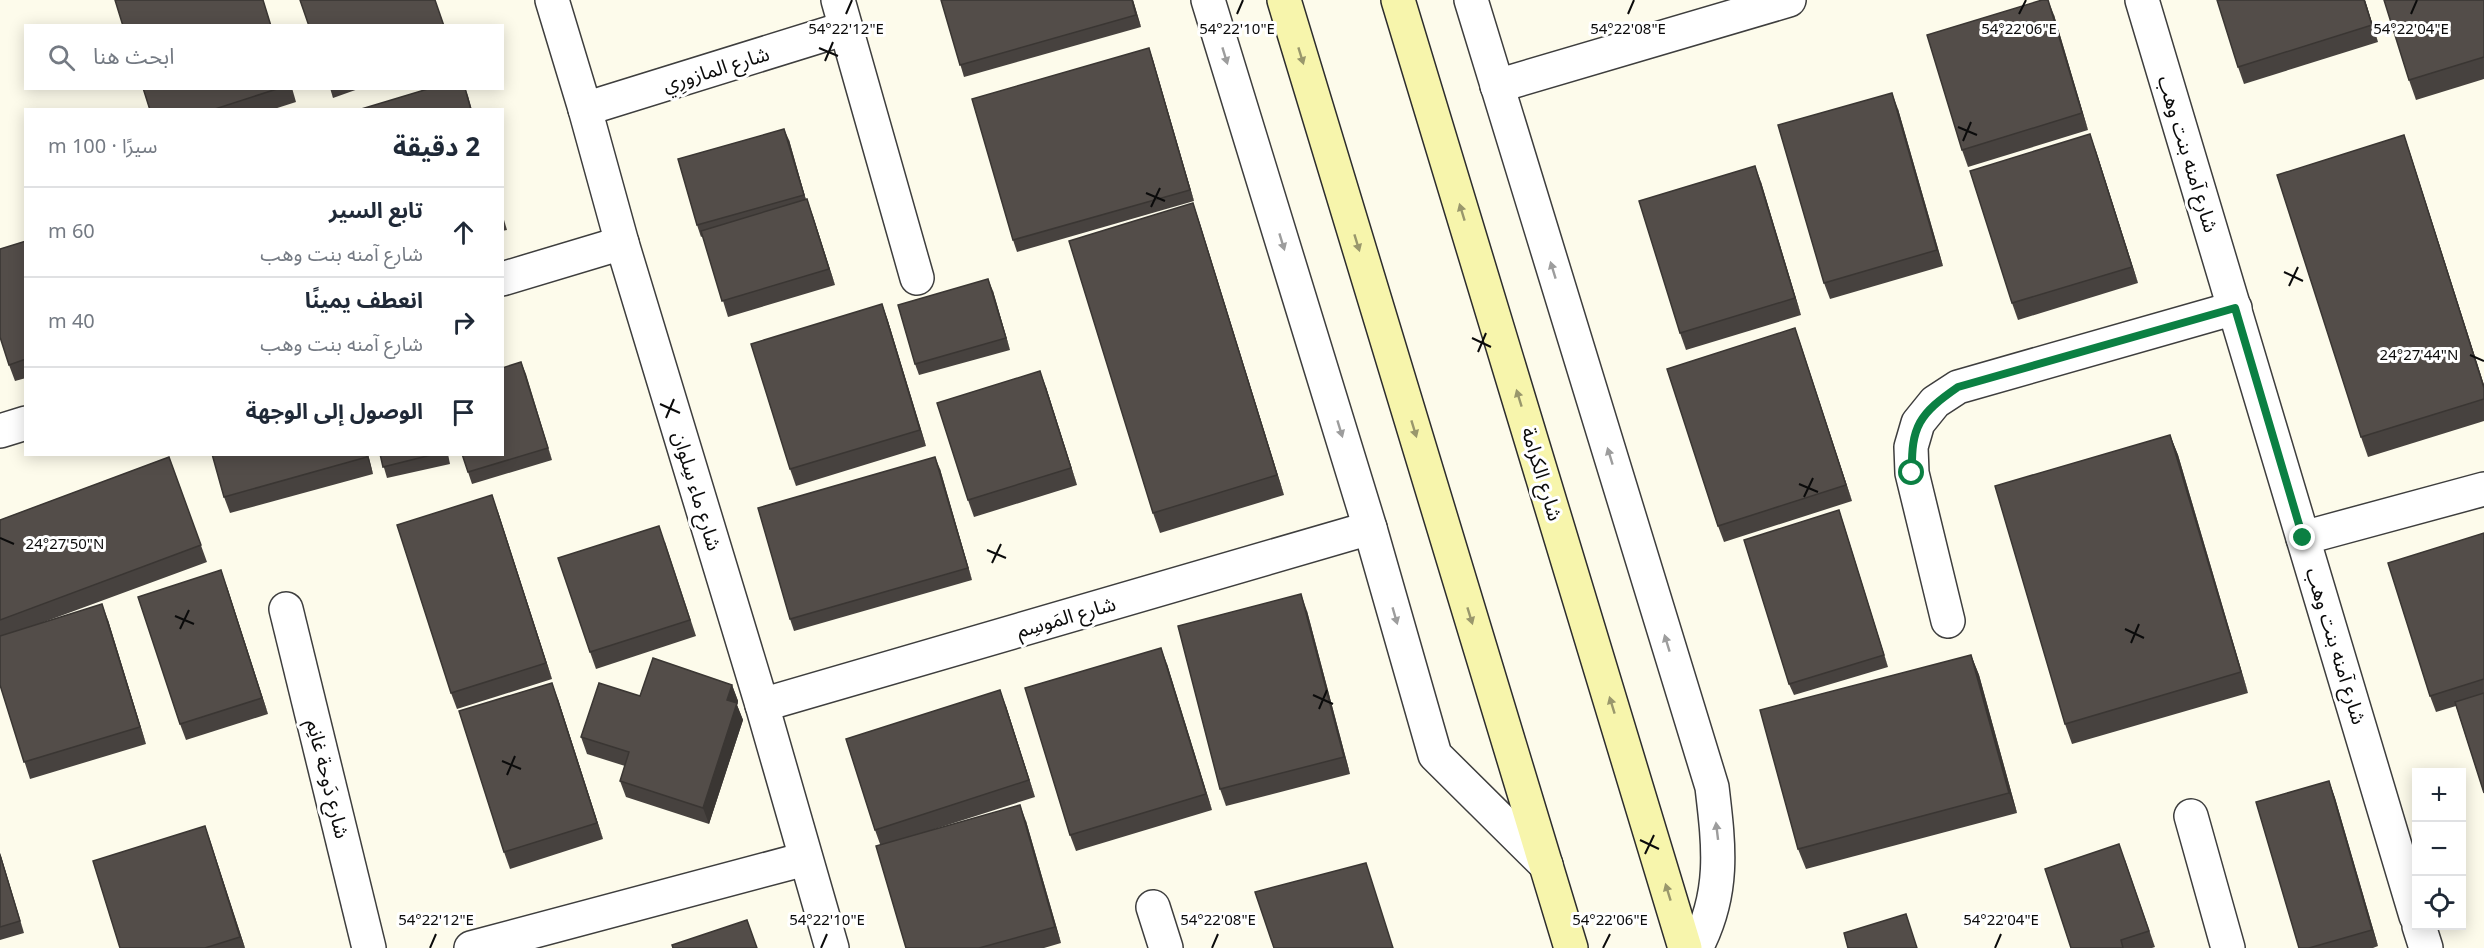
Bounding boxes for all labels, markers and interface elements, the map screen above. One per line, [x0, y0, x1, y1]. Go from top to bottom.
text: 54°22'12"E [808, 13, 884, 45]
text: 54°22'10"E [1199, 13, 1275, 45]
text: 54°22'08"E [1590, 13, 1666, 45]
text: 54°22'06"E [1981, 13, 2057, 45]
text: 54°22'04"E [2373, 13, 2449, 45]
search box [24, 24, 504, 90]
text: ابحث هنا [93, 34, 175, 80]
street label: شارع المازورِي [657, 34, 775, 106]
icon: search [45, 41, 78, 74]
one-way arrow [1221, 47, 1230, 65]
one-way arrow [1297, 47, 1306, 65]
street label: شارع آمنه بنت وهب [2143, 70, 2231, 238]
text: 2 دقيقة [393, 120, 480, 175]
text: سيرًا · 100 m [48, 126, 157, 168]
text: تابع السير [329, 188, 423, 234]
one-way arrow [1457, 203, 1466, 221]
text: 60 m [48, 211, 95, 253]
icon: ahead [447, 216, 480, 249]
one-way arrow [1278, 233, 1288, 251]
text: شارع آمنه بنت وهب [260, 234, 423, 276]
one-way arrow [1353, 234, 1362, 252]
one-way arrow [1548, 261, 1557, 279]
text: انعطف يمينًا [305, 278, 423, 324]
text: 40 m [48, 301, 95, 343]
icon: right [447, 306, 480, 339]
text: شارع آمنه بنت وهب [260, 324, 423, 366]
text: 24°27'44"N [2380, 339, 2458, 371]
text: الوصول إلى الوجهة [245, 389, 423, 435]
one-way arrow [1514, 389, 1523, 407]
icon: arrive [447, 396, 480, 429]
one-way arrow [1336, 420, 1345, 438]
one-way arrow [1410, 420, 1419, 438]
street label: شارع الكرامة [1507, 422, 1575, 527]
street label: شارع ماء سِلوان [658, 426, 734, 556]
one-way arrow [1605, 447, 1614, 465]
route start [1898, 459, 1924, 485]
route end [2289, 524, 2315, 550]
text: 24°27'50"N [26, 528, 104, 560]
street label: شارع آمنه بنت وهب [2291, 562, 2379, 730]
street label: شارع المَوسِم [1011, 584, 1121, 652]
one-way arrow [1391, 607, 1400, 625]
one-way arrow [1466, 607, 1475, 625]
one-way arrow [1662, 633, 1671, 651]
one-way arrow [1607, 696, 1616, 714]
street label: شارع دَوحة غانِم [292, 715, 362, 843]
map controls [2412, 768, 2466, 930]
button: + [2412, 768, 2466, 822]
one-way arrow [1712, 821, 1722, 840]
button: − [2412, 822, 2466, 876]
button: locate [2412, 876, 2466, 930]
one-way arrow [1663, 883, 1672, 901]
text: 54°22'12"E [398, 904, 474, 936]
text: 54°22'10"E [789, 904, 865, 936]
text: 54°22'08"E [1180, 904, 1256, 936]
text: 54°22'06"E [1572, 904, 1648, 936]
text: 54°22'04"E [1963, 904, 2039, 936]

